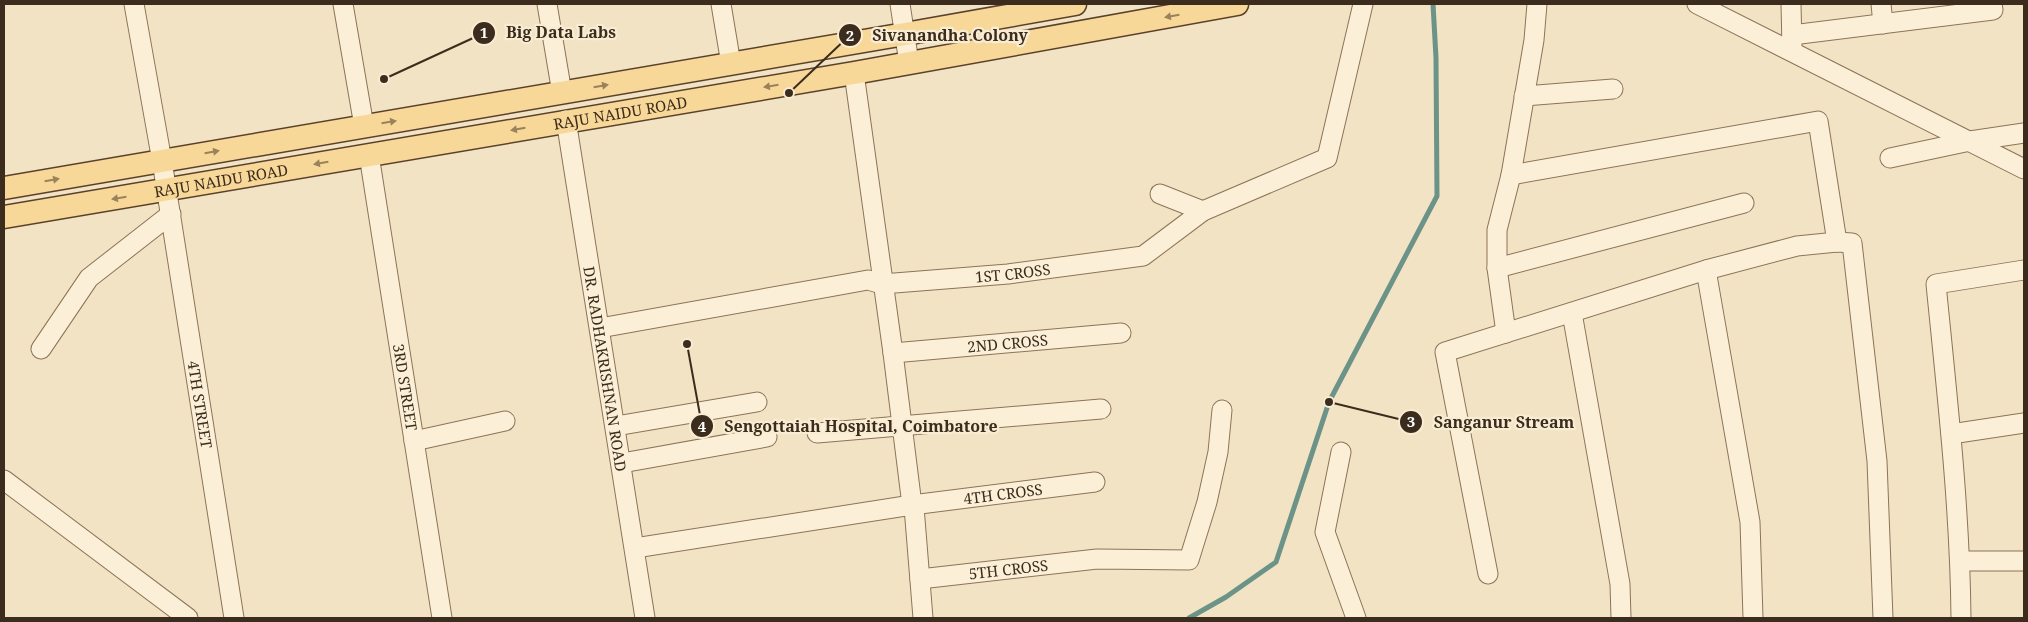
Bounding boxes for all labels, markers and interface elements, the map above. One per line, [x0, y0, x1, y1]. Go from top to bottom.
one-way arrow [1163, 12, 1179, 20]
callout: Big Data Labs [471, 17, 626, 48]
callout: Sivanandha Colony [837, 20, 1038, 51]
text: Big Data Labs [506, 21, 616, 43]
text: 1 [480, 22, 488, 42]
text: Sivanandha Colony [872, 24, 1029, 46]
text: 2 [846, 25, 854, 45]
one-way arrow [594, 82, 610, 90]
one-way arrow [763, 83, 779, 91]
street label: RAJU NAIDU ROAD [552, 91, 689, 134]
one-way arrow [382, 117, 398, 125]
one-way arrow [510, 125, 526, 133]
one-way arrow [204, 148, 220, 156]
street label: RAJU NAIDU ROAD [152, 159, 289, 201]
one-way arrow [312, 160, 328, 168]
one-way arrow [44, 175, 60, 183]
one-way arrow [110, 195, 126, 203]
street label: 1ST CROSS [974, 258, 1052, 287]
street label: DR. RADHAKRISHNAN ROAD [579, 265, 632, 473]
street label: 2ND CROSS [966, 329, 1049, 356]
street label: 3RD STREET [389, 342, 422, 432]
street label: 4TH STREET [184, 359, 217, 450]
callout: Sanganur Stream [1399, 407, 1584, 438]
callout: Sengottaiah Hospital, Coimbatore [689, 411, 1008, 442]
text: 3 [1407, 411, 1415, 431]
text: Sanganur Stream [1434, 411, 1575, 433]
text: Sengottaiah Hospital, Coimbatore [724, 415, 998, 437]
text: 4 [698, 416, 707, 436]
street label: 4TH CROSS [962, 479, 1044, 508]
street label: 5TH CROSS [968, 555, 1049, 583]

